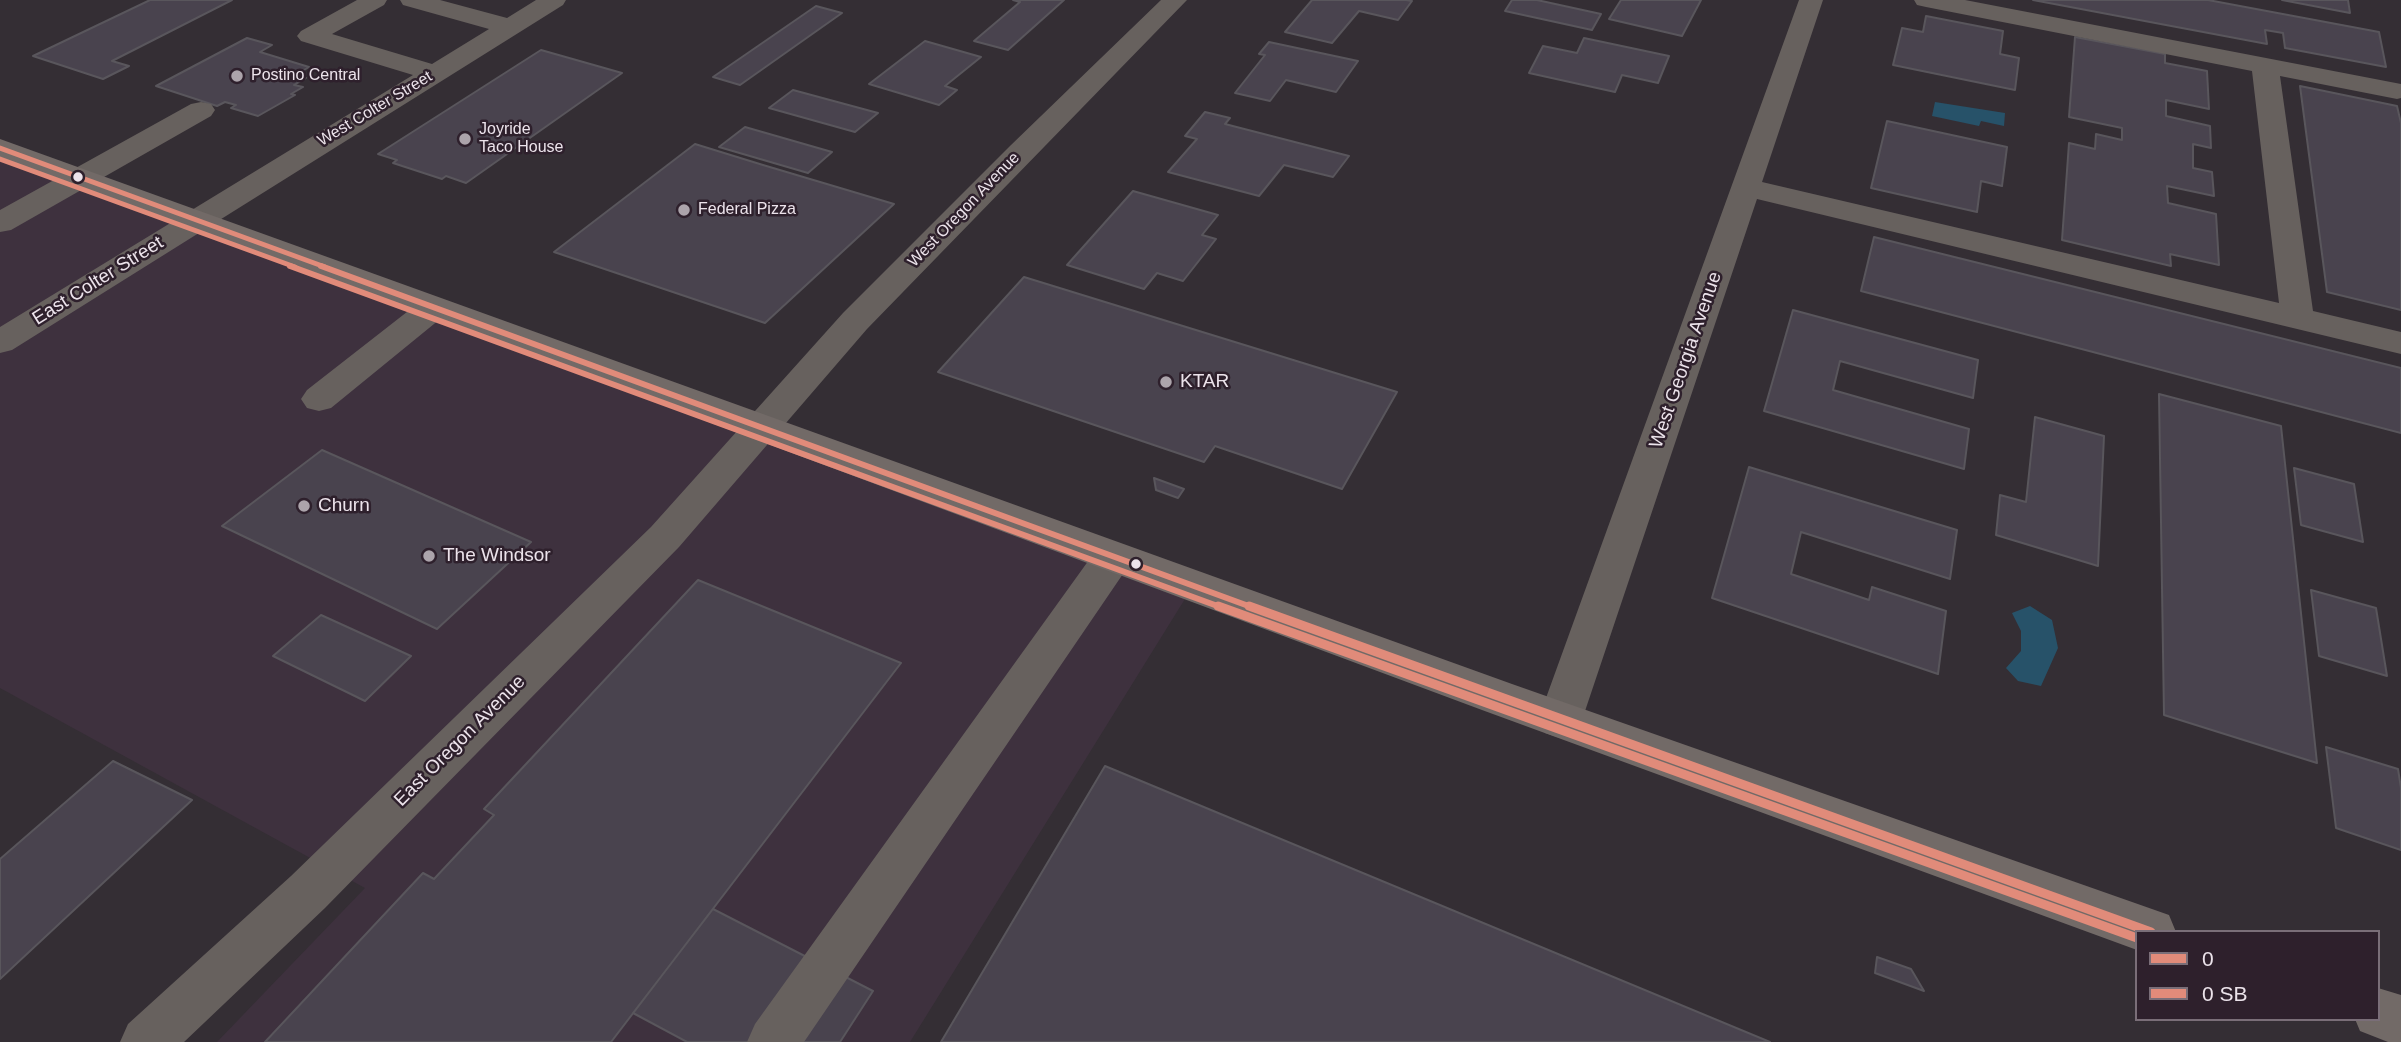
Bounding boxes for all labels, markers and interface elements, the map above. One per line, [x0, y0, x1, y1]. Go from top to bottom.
place label: Postino Central [251, 66, 360, 86]
street label: West Colter Street [314, 67, 436, 151]
marker: Postino Central [229, 68, 245, 84]
place label: Joyride Taco House [479, 120, 563, 158]
marker: Joyride Taco House [457, 131, 473, 147]
street label: West Oregon Avenue [904, 149, 1024, 271]
unlabelled marker [71, 170, 85, 184]
place label: Federal Pizza [698, 200, 796, 220]
marker: Federal Pizza [676, 202, 692, 218]
street label: East Colter Street [28, 232, 168, 330]
street label: West Georgia Avenue [1645, 269, 1727, 451]
place label: KTAR [1180, 371, 1229, 393]
marker: KTAR [1158, 374, 1174, 390]
place label: Churn [318, 495, 370, 517]
marker: Churn [296, 498, 312, 514]
place label: The Windsor [443, 545, 551, 567]
marker: The Windsor [421, 548, 437, 564]
unlabelled marker [1129, 557, 1143, 571]
street label: East Oregon Avenue [390, 671, 530, 811]
legend [2135, 930, 2380, 1021]
text: 0 [2202, 947, 2214, 970]
text: 0 SB [2202, 982, 2248, 1005]

